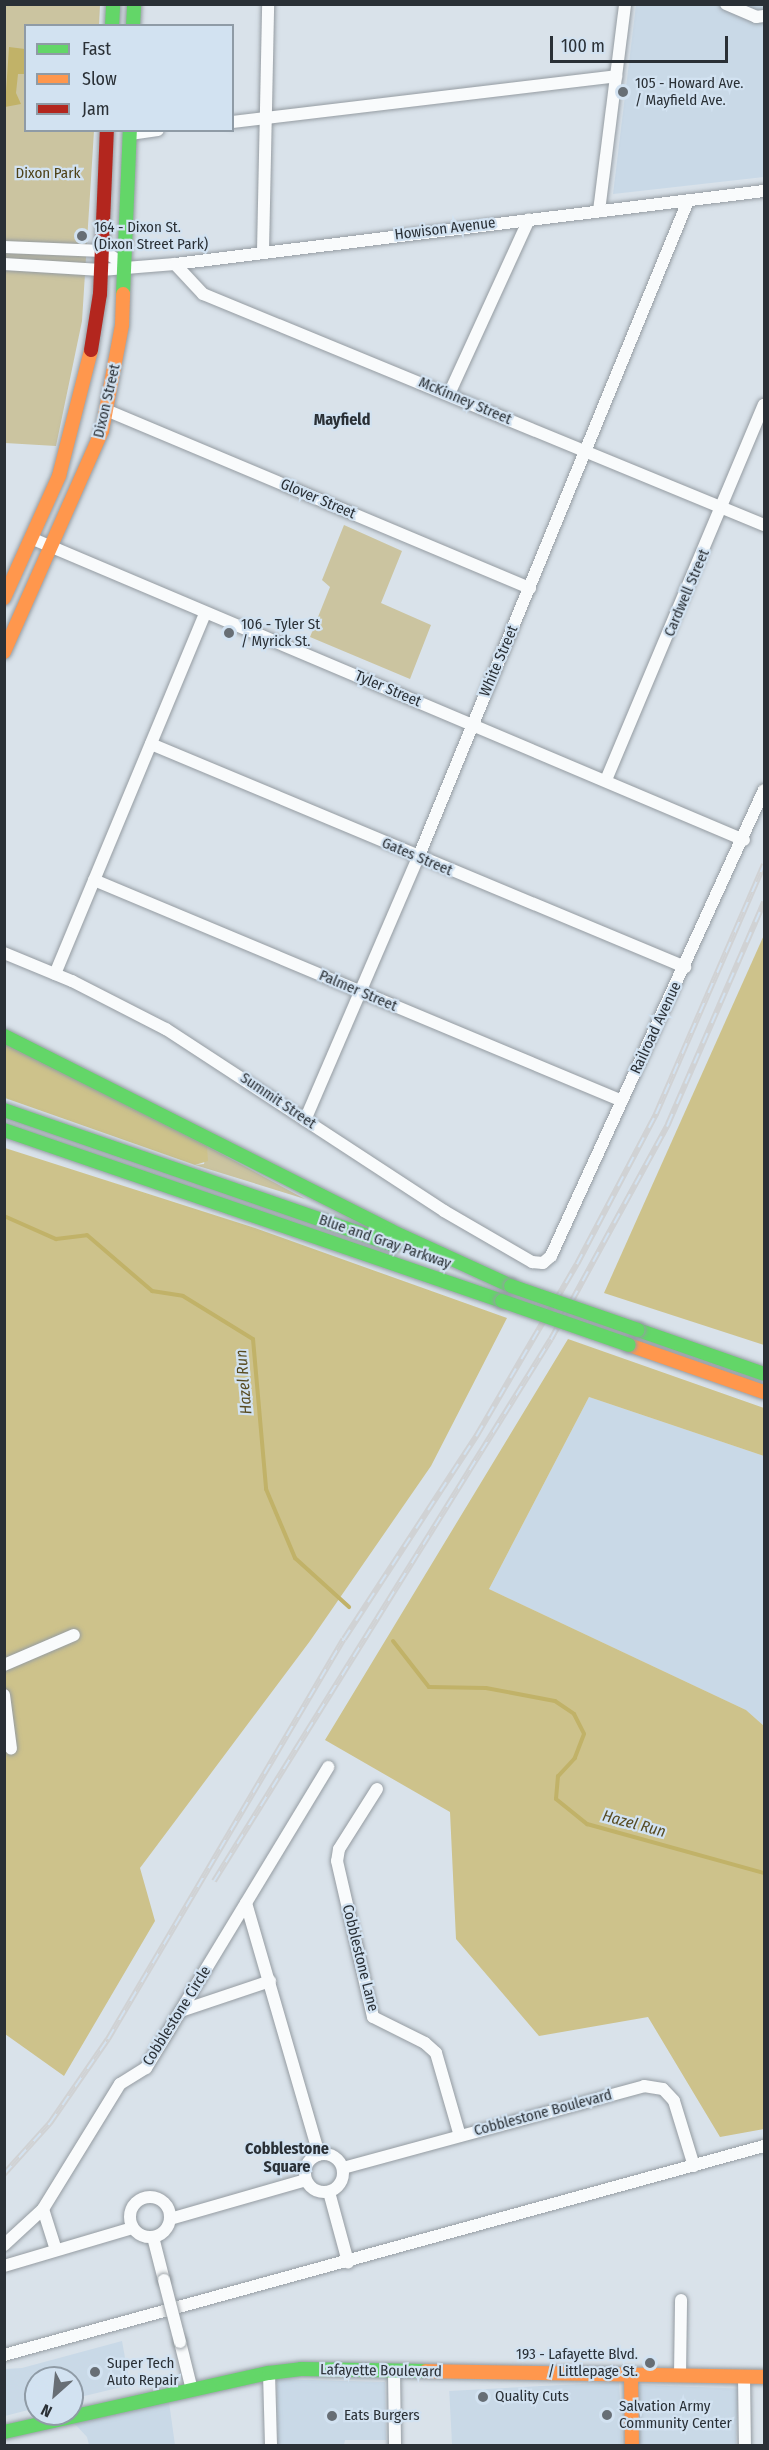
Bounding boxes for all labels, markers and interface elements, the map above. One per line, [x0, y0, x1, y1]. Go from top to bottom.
legend [24, 24, 234, 132]
scale bar [553, 24, 732, 62]
text: 100 m [561, 35, 605, 57]
text: Fast [82, 38, 111, 60]
text: Slow [82, 68, 117, 90]
place label: 105 - Howard Ave. / Mayfield Ave. [635, 74, 743, 109]
marker: 105 - Howard Ave. / Mayfield Ave. [616, 85, 630, 99]
text: Jam [82, 98, 110, 120]
park label: Dixon Park [16, 165, 80, 183]
street label: Howison Avenue [394, 214, 496, 244]
place label: 164 - Dixon St. (Dixon Street Park) [94, 218, 208, 253]
marker: 164 - Dixon St. (Dixon Street Park) [75, 229, 89, 243]
street label: Dixon Street [90, 362, 124, 440]
street label: McKinney Street [416, 373, 514, 429]
district label: Mayfield [314, 410, 370, 430]
street label: Glover Street [278, 475, 358, 523]
street label: Cardwell Street [660, 547, 714, 639]
place label: 106 - Tyler St / Myrick St. [241, 615, 320, 650]
street label: White Street [476, 623, 522, 699]
marker: 106 - Tyler St / Myrick St. [222, 626, 236, 640]
street label: Tyler Street [352, 667, 424, 711]
street label: Gates Street [379, 834, 455, 880]
street label: Palmer Street [316, 967, 400, 1015]
street label: Railroad Avenue [627, 979, 685, 1077]
street label: Summit Street [237, 1069, 319, 1133]
street label: Blue and Gray Parkway [317, 1211, 453, 1273]
water label: Hazel Run [232, 1349, 256, 1415]
water label: Hazel Run [600, 1806, 668, 1842]
street label: Cobblestone Lane [338, 1903, 382, 2013]
street label: Cobblestone Circle [139, 1963, 215, 2069]
street label: Cobblestone Boulevard [472, 2086, 614, 2140]
district label: Cobblestone Square [245, 2139, 329, 2177]
place label: 193 - Lafayette Blvd. / Littlepage St. [516, 2345, 638, 2380]
place label: Super Tech Auto Repair [107, 2354, 178, 2389]
marker: 193 - Lafayette Blvd. / Littlepage St. [643, 2356, 657, 2370]
street label: Lafayette Boulevard [320, 2361, 442, 2381]
marker: Super Tech Auto Repair [88, 2365, 102, 2379]
north arrow [24, 2366, 84, 2426]
place label: Quality Cuts [495, 2388, 569, 2406]
marker: Quality Cuts [476, 2390, 490, 2404]
place label: Salvation Army Community Center [619, 2397, 732, 2432]
text: N [38, 2400, 55, 2421]
place label: Eats Burgers [344, 2407, 420, 2425]
marker: Salvation Army Community Center [600, 2408, 614, 2422]
marker: Eats Burgers [325, 2409, 339, 2423]

